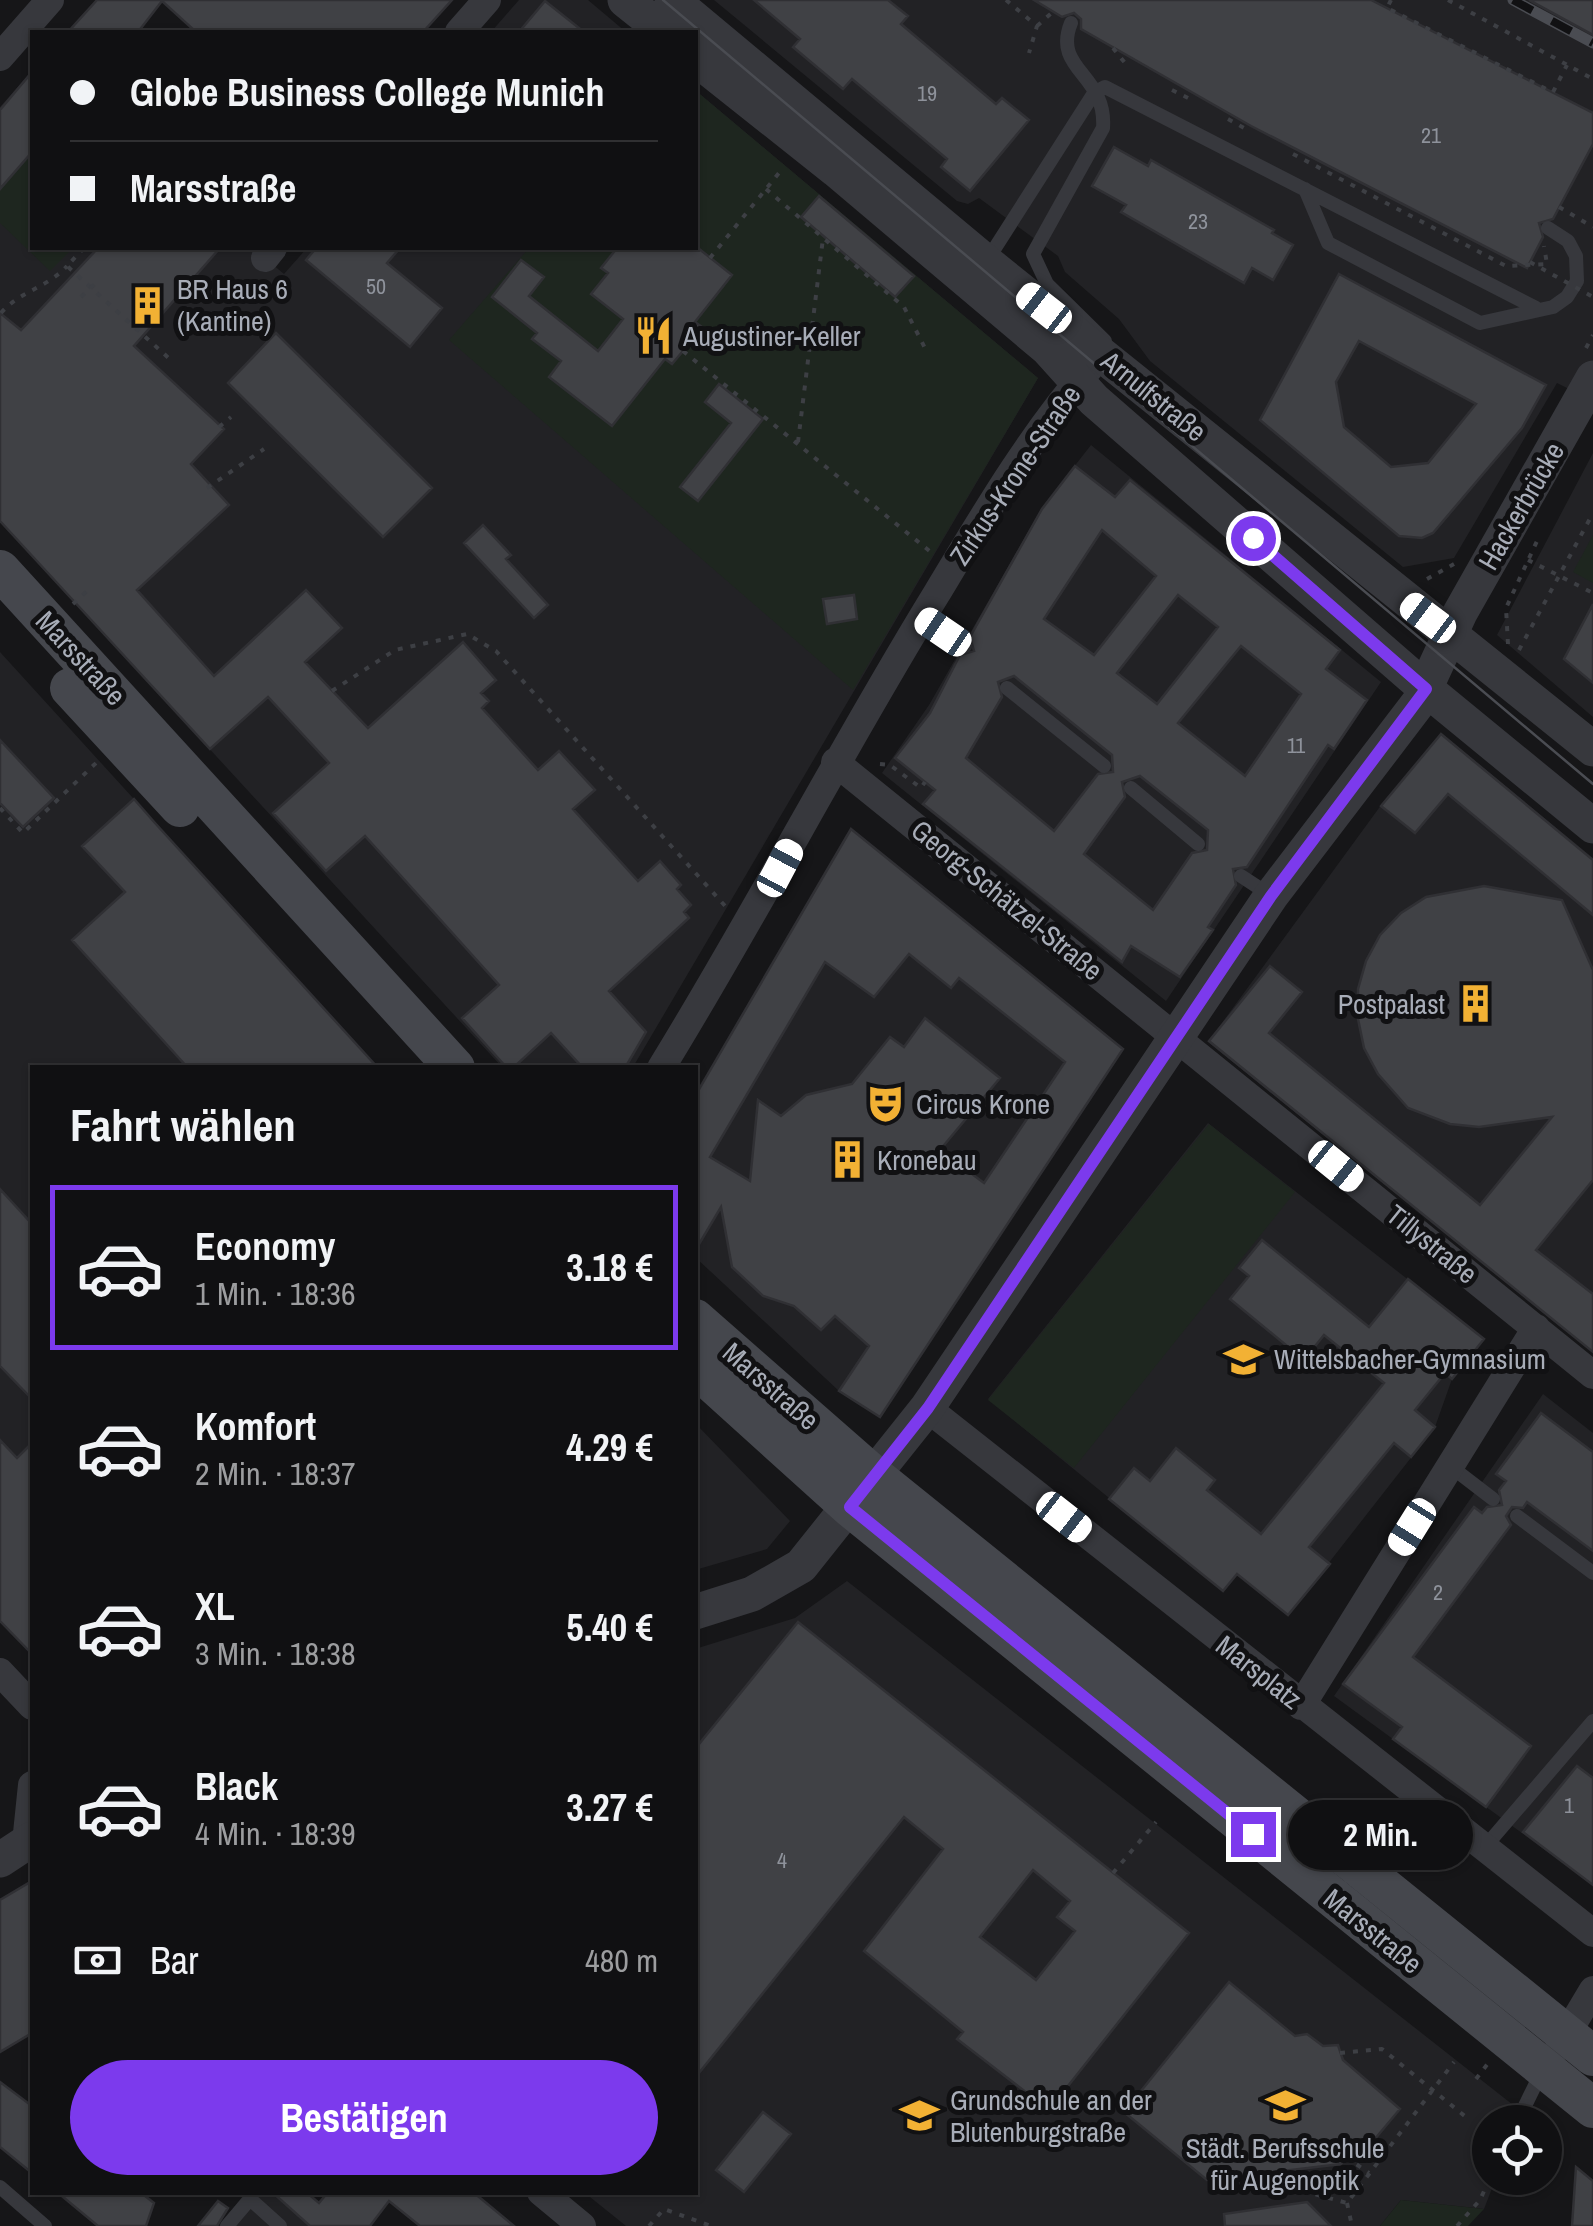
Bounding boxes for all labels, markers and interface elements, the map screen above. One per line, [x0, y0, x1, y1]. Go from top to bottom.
text: Globe Business College Munich [130, 67, 604, 118]
house number: 19 [917, 78, 937, 108]
house number: 21 [1421, 120, 1441, 150]
text: Marsstraße [130, 163, 296, 214]
house number: 23 [1188, 206, 1208, 236]
place label: BR Haus 6 (Kantine) [177, 270, 288, 340]
house number: 50 [366, 271, 386, 301]
car [1011, 278, 1077, 338]
building icon: BR Haus 6 (Kantine) [126, 284, 168, 326]
restaurant icon: Augustiner-Keller [632, 315, 674, 357]
place label: Augustiner-Keller [682, 317, 861, 355]
street label: Arnulfstraße [1093, 341, 1215, 450]
street label: Zirkus-Krone-Straße [941, 378, 1089, 572]
street label: Hackerbrücke [1469, 435, 1573, 577]
route start [1231, 516, 1276, 561]
car [1395, 588, 1461, 648]
street label: Marsstraße [28, 603, 134, 713]
car [910, 603, 976, 661]
house number: 11 [1287, 730, 1305, 760]
street label: Georg-Schätzel-Straße [903, 811, 1111, 989]
car [753, 834, 807, 902]
building icon: Postpalast [1454, 983, 1496, 1025]
place label: Postpalast [1338, 985, 1445, 1023]
theatre icon: Circus Krone [865, 1083, 907, 1125]
place label: Circus Krone [916, 1085, 1050, 1123]
text: Fahrt wählen [70, 1094, 296, 1155]
car [1303, 1135, 1369, 1197]
building icon: Kronebau [826, 1139, 868, 1181]
place label: Kronebau [877, 1141, 977, 1179]
street label: Tillystraße [1379, 1196, 1485, 1292]
text: Economy [195, 1221, 335, 1272]
icon: car [75, 1223, 165, 1313]
text: 3.18 € [566, 1242, 653, 1293]
text: 1 Min. · 18:36 [195, 1272, 355, 1315]
street label: Marsstraße [715, 1334, 827, 1438]
school or university icon: Wittelsbacher-Gymnasium [1223, 1338, 1265, 1380]
place label: Wittelsbacher-Gymnasium [1274, 1340, 1546, 1378]
text: Komfort [195, 1401, 316, 1452]
icon: car [75, 1403, 165, 1493]
text: 4.29 € [566, 1422, 653, 1473]
text: 2 Min. · 18:37 [195, 1452, 355, 1495]
car [1031, 1487, 1097, 1547]
car [1383, 1494, 1441, 1560]
house number: 2 [1433, 1577, 1443, 1607]
text: XL [195, 1581, 235, 1632]
icon: car [75, 1583, 165, 1673]
text: 5.40 € [566, 1602, 653, 1653]
street label: Marsplatz [1208, 1626, 1310, 1718]
text: 3 Min. · 18:38 [195, 1632, 355, 1675]
text: Black [195, 1761, 278, 1812]
icon: car [75, 1763, 165, 1853]
text: 3.27 € [566, 1782, 653, 1833]
house number: 1 [1564, 1790, 1574, 1820]
callout: 2 Min. [1288, 1799, 1473, 1869]
text: 4 Min. · 18:39 [195, 1812, 355, 1855]
route end [1231, 1812, 1276, 1857]
text: 2 Min. [1343, 1813, 1418, 1856]
house number: 4 [777, 1845, 787, 1875]
street label: Marsstraße [1316, 1880, 1430, 1982]
icon: cash [70, 1933, 125, 1988]
text: Bar [150, 1935, 199, 1986]
text: 480 m [585, 1939, 658, 1982]
button: Bestätigen [70, 2060, 658, 2175]
place label: Grundschule an der Blutenburgstraße [950, 2081, 1152, 2151]
school or university icon: Städt. Berufsschule für Augenoptik [1264, 2085, 1306, 2127]
school or university icon: Grundschule an der Blutenburgstraße [899, 2095, 941, 2137]
map controls [1472, 2105, 1562, 2195]
button: locate [1472, 2105, 1562, 2195]
place label: Städt. Berufsschule für Augenoptik [1185, 2129, 1385, 2199]

